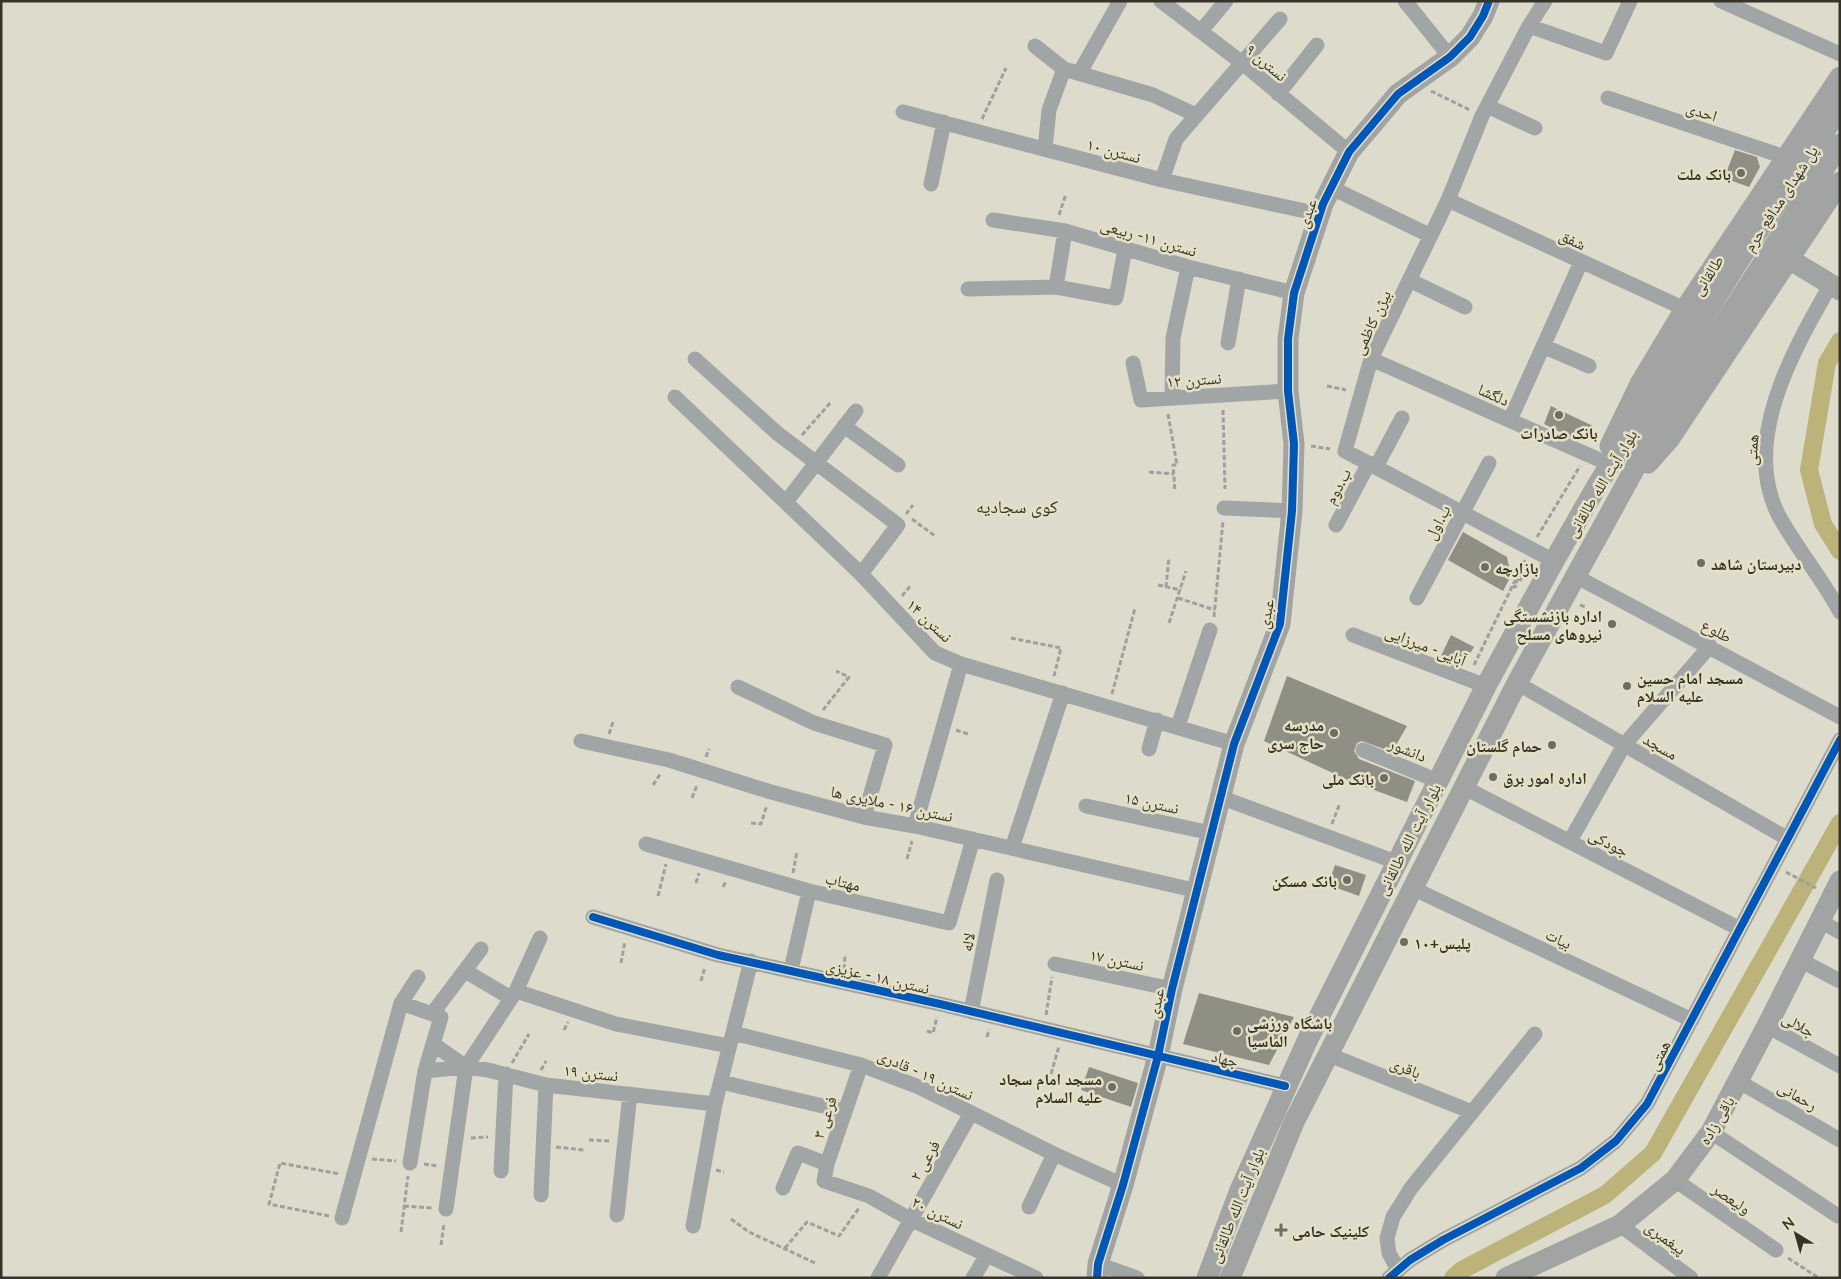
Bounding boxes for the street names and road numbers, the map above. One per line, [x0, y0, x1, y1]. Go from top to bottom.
street label: نسترن ۹ [1241, 39, 1291, 86]
street label: احدی [1683, 97, 1720, 127]
street label: نسترن ۱۰ [1084, 134, 1143, 168]
street label: پل شهدای مدافع حرم [1739, 141, 1823, 256]
street label: عبدی [1292, 196, 1322, 231]
street label: نسترن ۱۱- ربیعی [1098, 214, 1199, 262]
street label: شفق [1556, 225, 1589, 255]
street label: طالقانی [1687, 252, 1729, 300]
street label: بیژن کاظمی [1348, 287, 1396, 358]
street label: نسترن ۱۲ [1166, 368, 1222, 392]
street label: دلگشا [1476, 379, 1512, 409]
street label: بلوار آیت الله طالقانی [1561, 426, 1642, 541]
street label: همتی [1740, 434, 1764, 467]
street label: ب.دوم [1320, 465, 1356, 508]
street label: ب.اول [1420, 501, 1456, 544]
street label: نسترن ۱۴ [902, 594, 957, 647]
street label: عبدی [1253, 597, 1279, 631]
street label: طلوع [1698, 614, 1735, 648]
street label: آبایی- میرزایی [1382, 621, 1470, 671]
street label: مسجد [1641, 729, 1681, 763]
street label: دانشور [1385, 732, 1430, 766]
street label: بلوار آیت الله طالقانی [1372, 780, 1446, 899]
street label: نسترن ۱۶ - ملایری ها [829, 781, 955, 827]
street label: نسترن ۱۵ [1123, 787, 1181, 819]
street label: جودکی [1585, 824, 1632, 862]
street label: مهتاب [823, 868, 862, 895]
street label: بیات [1543, 924, 1575, 953]
street label: لاله [956, 931, 978, 953]
street label: نسترن ۱۷ [1088, 944, 1146, 976]
street label: نسترن ۱۸ - عزیزی [824, 955, 932, 999]
street label: عبدی [1143, 986, 1169, 1020]
street label: جلالی [1778, 1007, 1819, 1042]
street label: همتی [1642, 1037, 1676, 1074]
street label: نسترن ۱۹ - قادری [874, 1044, 977, 1105]
street label: جهاد [1210, 1046, 1240, 1071]
street label: باقری [1387, 1052, 1424, 1084]
street label: نسترن ۱۹ [562, 1060, 619, 1086]
street label: رحمانی [1774, 1076, 1821, 1116]
street label: باقی زاده [1694, 1092, 1740, 1149]
street label: فرعی ۳ [808, 1093, 842, 1141]
street label: فرعی ۲ [905, 1136, 945, 1185]
street label: بلوار آیت الله طالقانی [1204, 1145, 1270, 1266]
street label: ولیعصر [1708, 1178, 1755, 1219]
street label: نسترن ۲۰ [908, 1191, 967, 1234]
street label: پیغمبری [1641, 1216, 1690, 1260]

